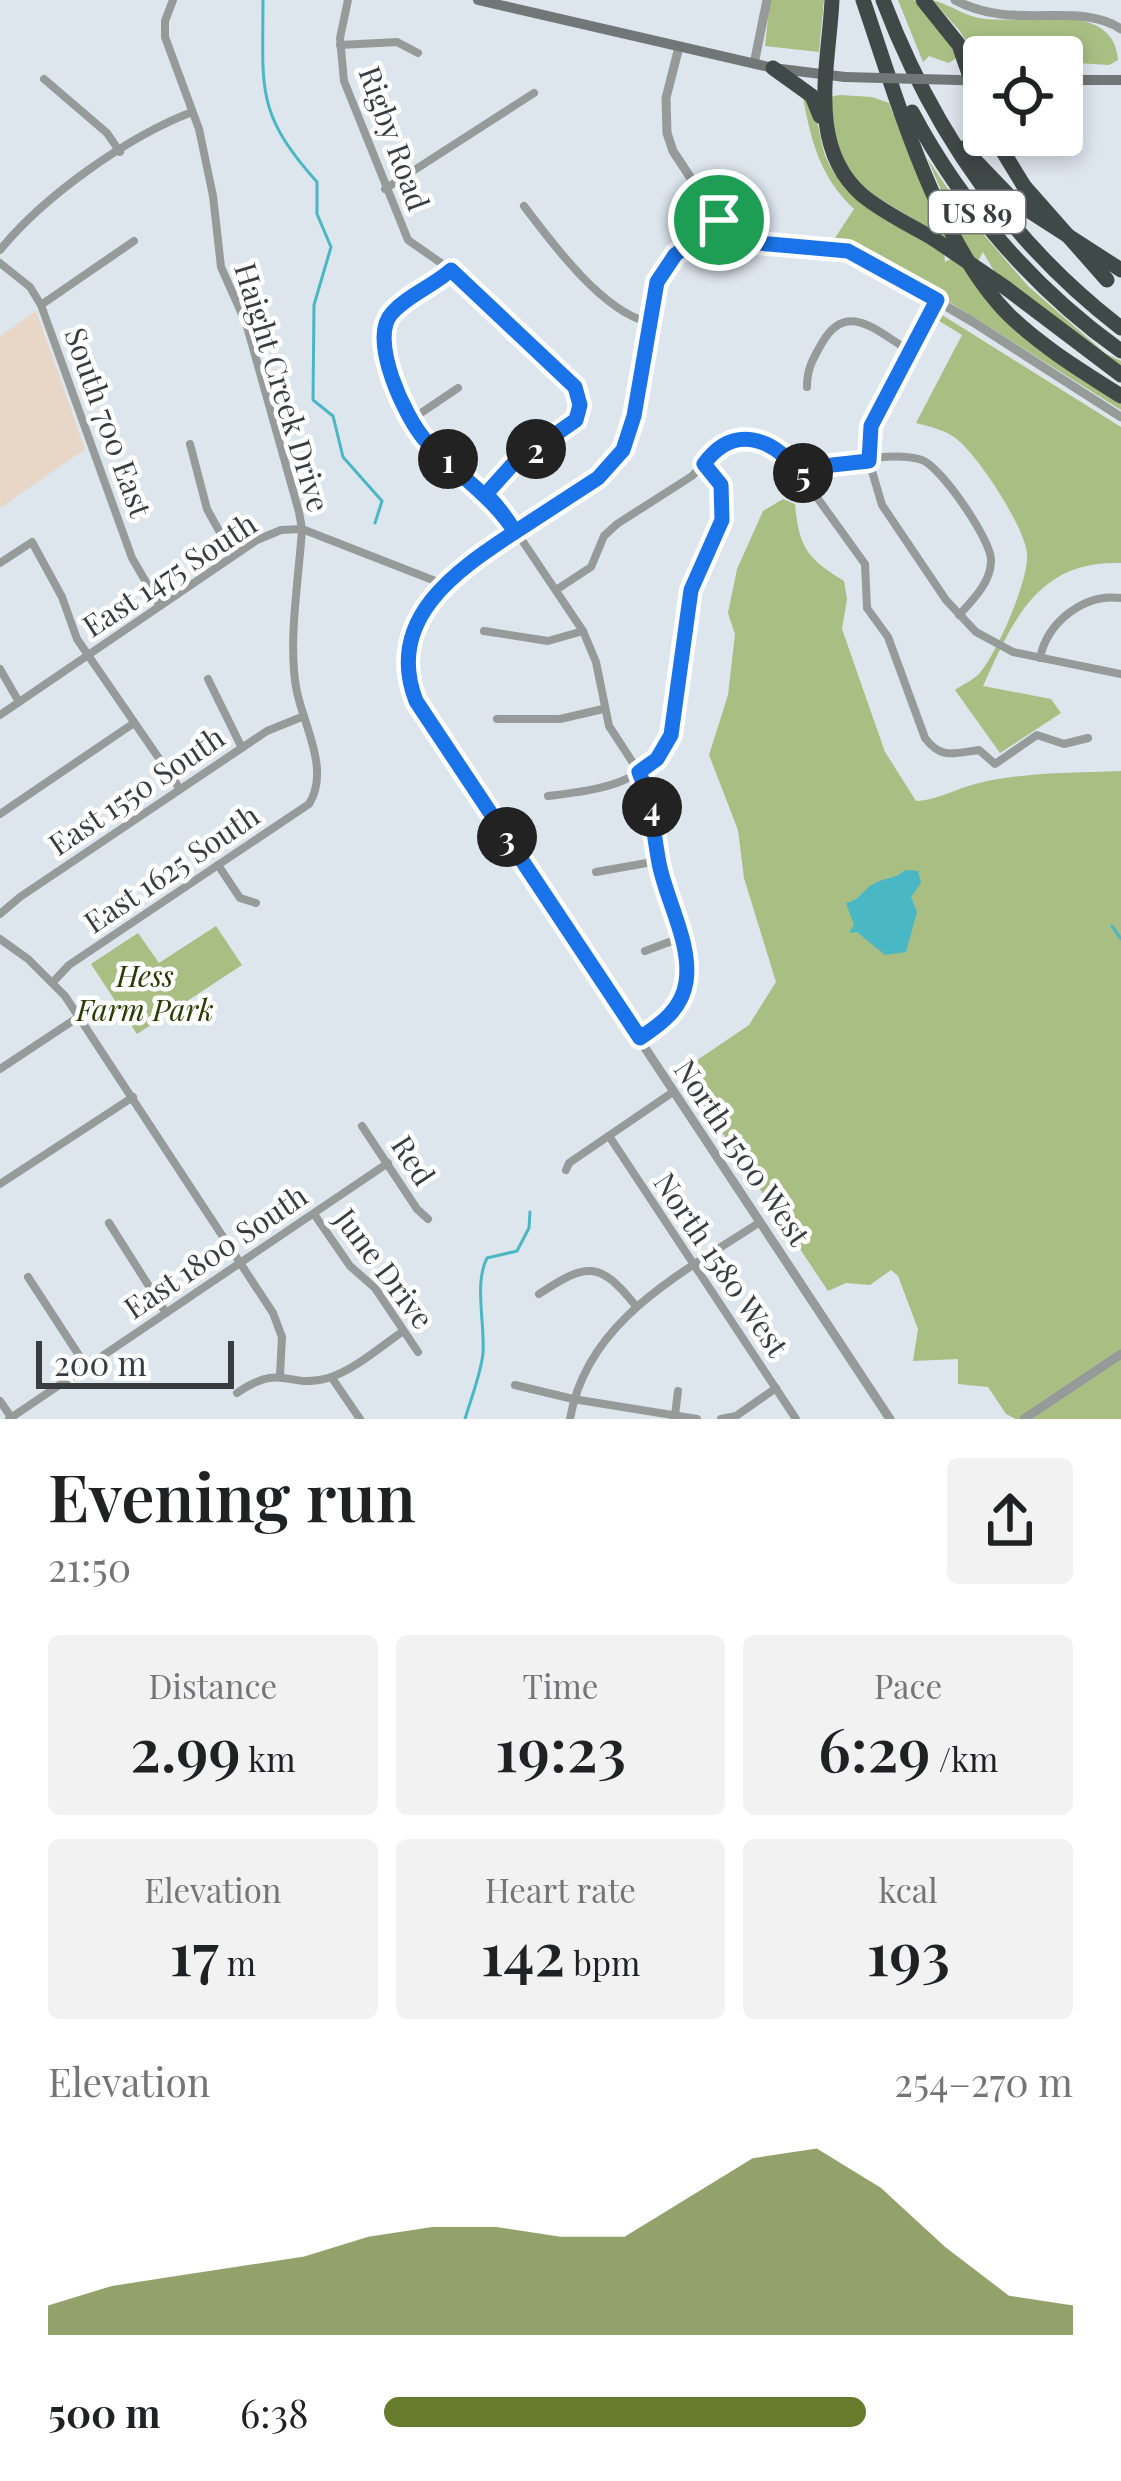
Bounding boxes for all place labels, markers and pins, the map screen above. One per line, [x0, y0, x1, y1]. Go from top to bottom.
pin [668, 169, 770, 271]
pin: 2 [506, 419, 566, 479]
pin: 1 [418, 429, 478, 489]
pin: 5 [773, 443, 833, 503]
pin: 4 [622, 777, 682, 837]
pin: 3 [477, 807, 537, 867]

